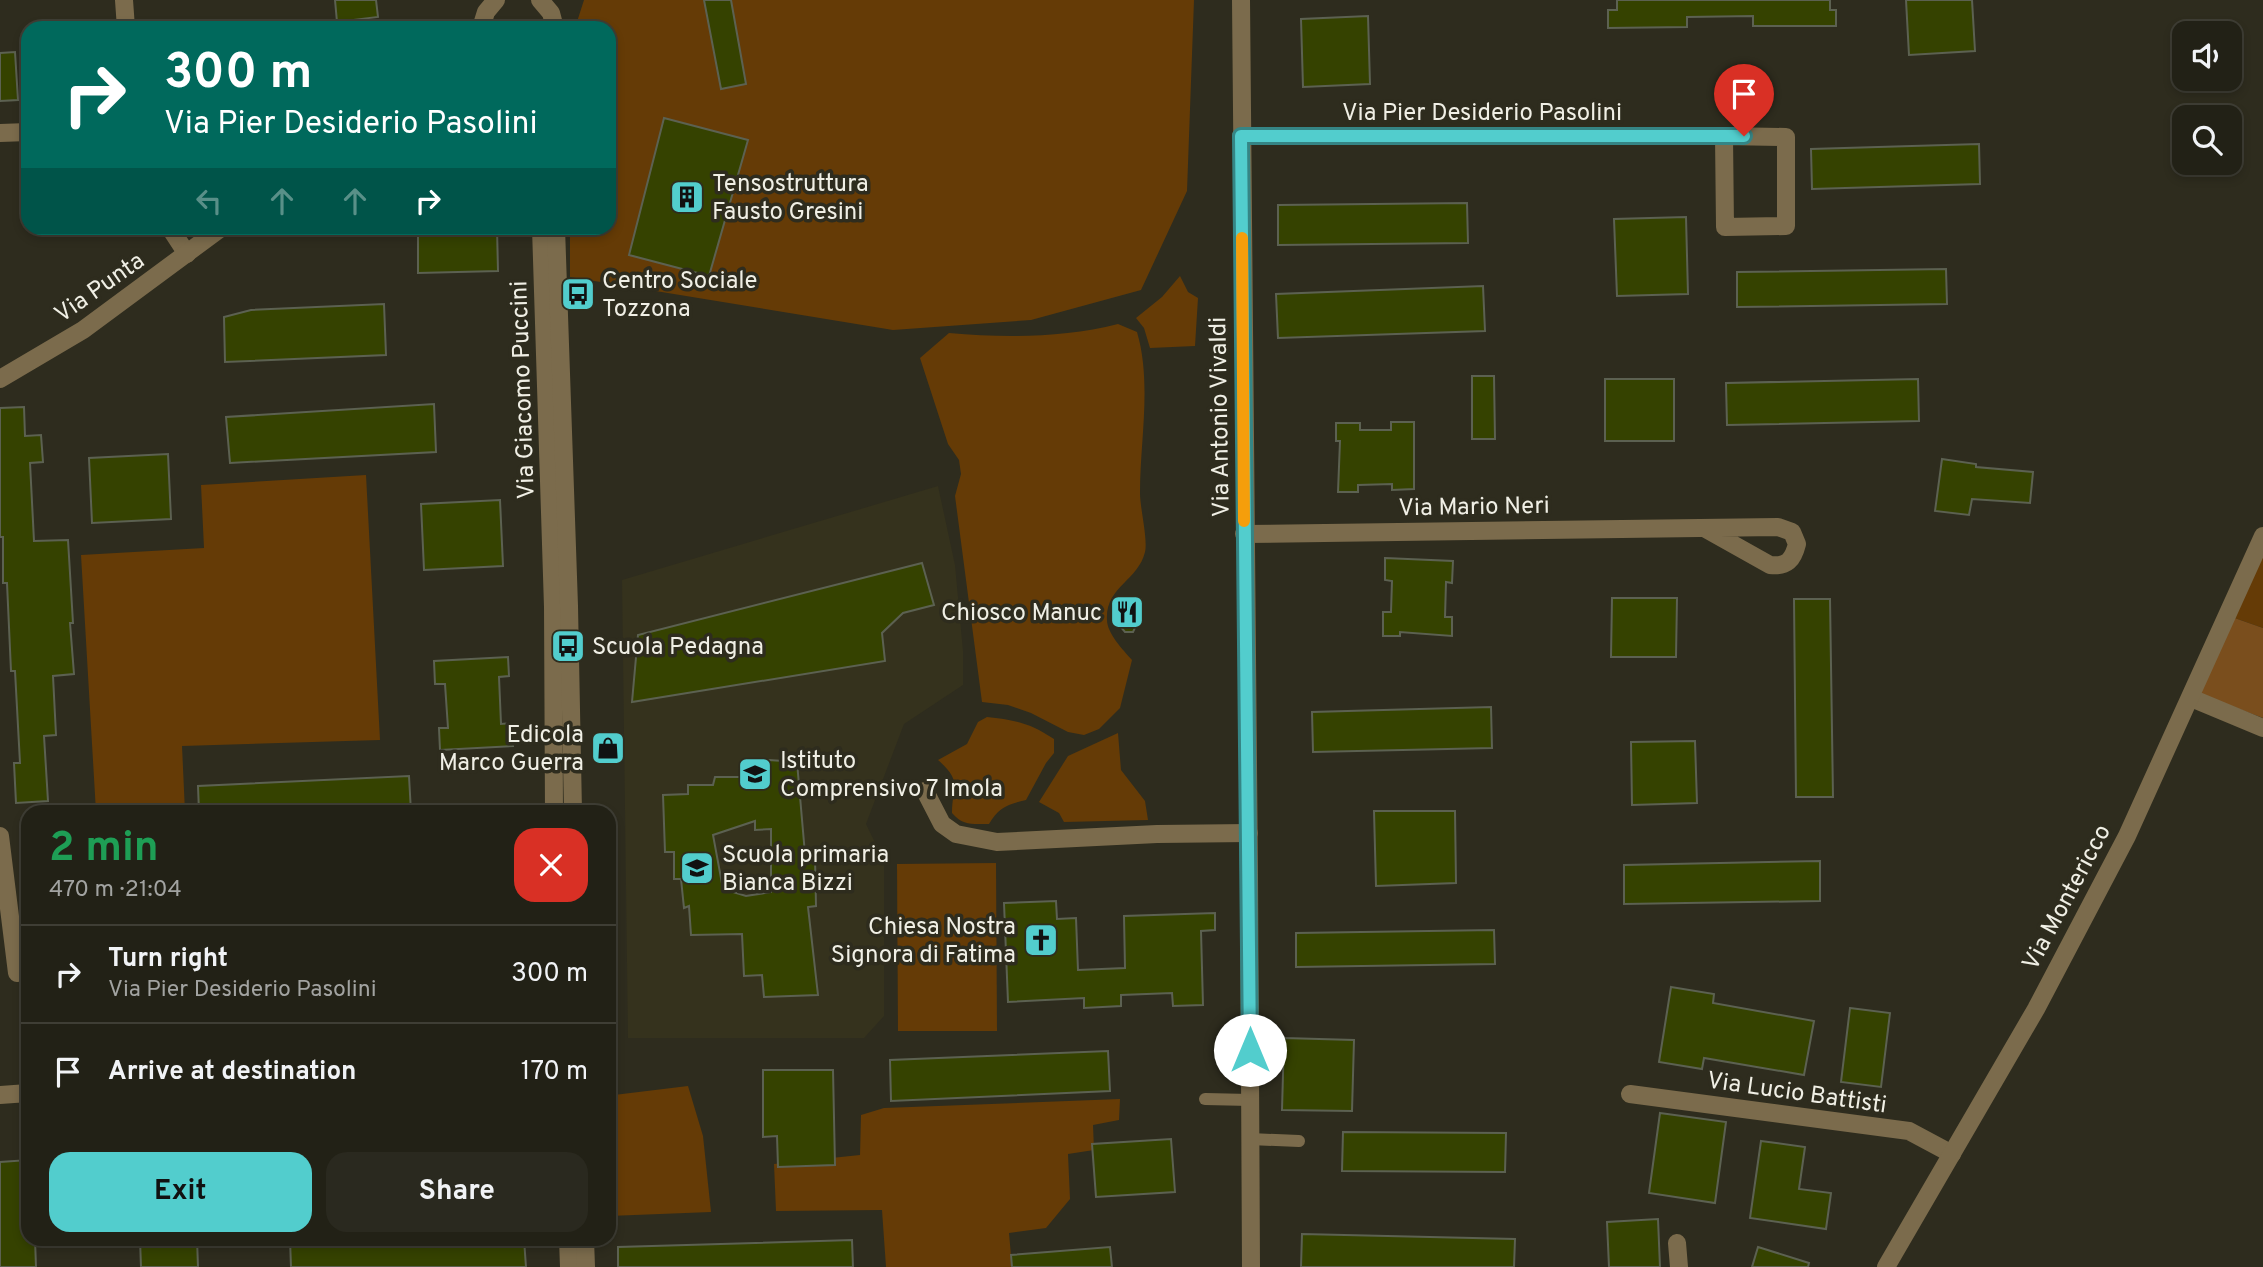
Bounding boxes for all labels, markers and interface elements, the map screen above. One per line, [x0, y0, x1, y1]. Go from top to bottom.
map controls [2172, 21, 2242, 175]
button: sound [2172, 21, 2242, 91]
text: 300 m [164, 44, 312, 106]
icon: right [49, 49, 140, 140]
pin [1714, 64, 1774, 136]
icon: arrive [1725, 75, 1763, 113]
street label: Via Pier Desiderio Pasolini [1342, 99, 1622, 129]
text: Via Pier Desiderio Pasolini [164, 105, 538, 145]
button: search [2172, 105, 2242, 175]
place label: Tensostruttura Fausto Gresini [712, 170, 869, 228]
building icon: Tensostruttura Fausto Gresini [668, 178, 706, 216]
icon: left [190, 182, 228, 220]
icon: ahead [263, 182, 301, 220]
icon: ahead [336, 182, 374, 220]
icon: right [409, 182, 447, 220]
street label: Via Punta [49, 247, 151, 330]
place label: Centro Sociale Tozzona [602, 267, 757, 325]
bus stop icon: Centro Sociale Tozzona [559, 275, 597, 313]
street label: Via Giacomo Puccini [505, 280, 543, 500]
street label: Via Antonio Vivaldi [1204, 317, 1238, 517]
street label: Via Mario Neri [1398, 492, 1550, 524]
restaurant icon: Chiosco Manuc [1108, 593, 1146, 631]
place label: Chiosco Manuc [941, 599, 1102, 629]
bus stop icon: Scuola Pedagna [549, 627, 587, 665]
place label: Scuola Pedagna [592, 633, 764, 663]
place label: Edicola Marco Guerra [439, 721, 584, 779]
shop icon: Edicola Marco Guerra [589, 729, 627, 767]
place label: Istituto Comprensivo 7 Imola [780, 747, 1003, 805]
school or university icon: Istituto Comprensivo 7 Imola [736, 755, 774, 793]
street label: Via Montericco [2017, 820, 2119, 976]
text: 2 min [49, 823, 159, 876]
button: close [514, 828, 588, 902]
place label: Scuola primaria Bianca Bizzi [722, 841, 889, 899]
school or university icon: Scuola primaria Bianca Bizzi [678, 849, 716, 887]
text: 470 m · 21:04 [49, 876, 182, 905]
place label: Chiesa Nostra Signora di Fatima [831, 913, 1016, 971]
church icon: Chiesa Nostra Signora di Fatima [1022, 921, 1060, 959]
text: Turn right [108, 943, 228, 976]
icon: right [49, 955, 87, 993]
text: 300 m [511, 958, 588, 991]
text: Via Pier Desiderio Pasolini [108, 976, 376, 1005]
position arrow [1213, 1013, 1287, 1087]
icon: arrive [49, 1053, 87, 1091]
text: Arrive at destination [108, 1056, 356, 1089]
text: 170 m [521, 1056, 588, 1089]
street label: Via Lucio Battisti [1705, 1067, 1889, 1121]
button: Exit [49, 1152, 312, 1232]
button: Share [326, 1152, 588, 1232]

